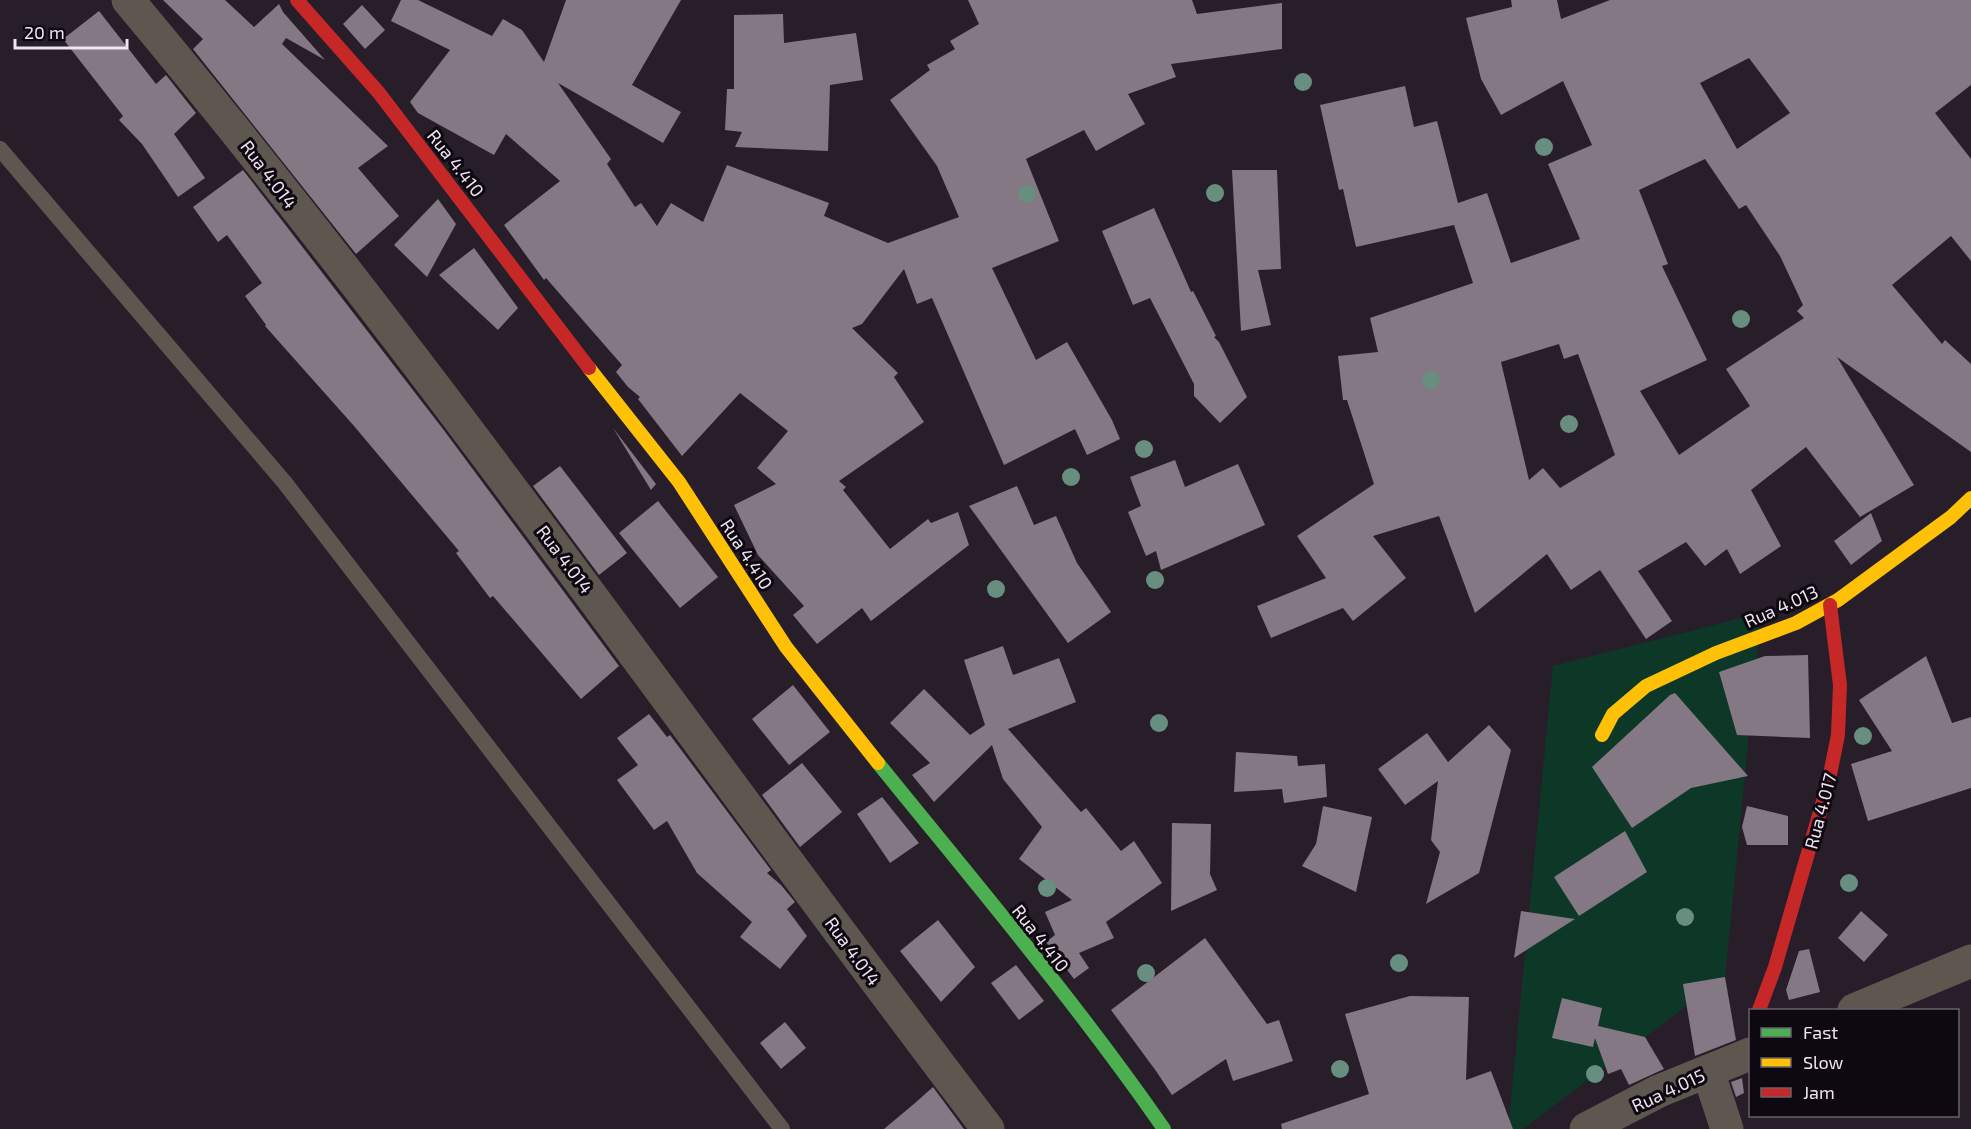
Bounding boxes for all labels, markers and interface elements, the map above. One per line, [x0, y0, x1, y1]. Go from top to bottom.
scale bar [15, 12, 128, 50]
text: 20 m [24, 21, 65, 43]
street label: Rua 4.410 [423, 125, 489, 201]
street label: Rua 4.014 [236, 136, 302, 212]
street label: Rua 4.410 [716, 515, 778, 593]
street label: Rua 4.014 [532, 521, 598, 597]
street label: Rua 4.013 [1741, 580, 1821, 632]
street label: Rua 4.017 [1799, 771, 1841, 851]
street label: Rua 4.410 [1008, 900, 1074, 976]
street label: Rua 4.014 [821, 912, 885, 990]
legend [1749, 1009, 1959, 1117]
text: Fast [1803, 1021, 1838, 1043]
text: Slow [1803, 1051, 1844, 1073]
street label: Rua 4.015 [1628, 1064, 1708, 1116]
text: Jam [1803, 1081, 1835, 1103]

